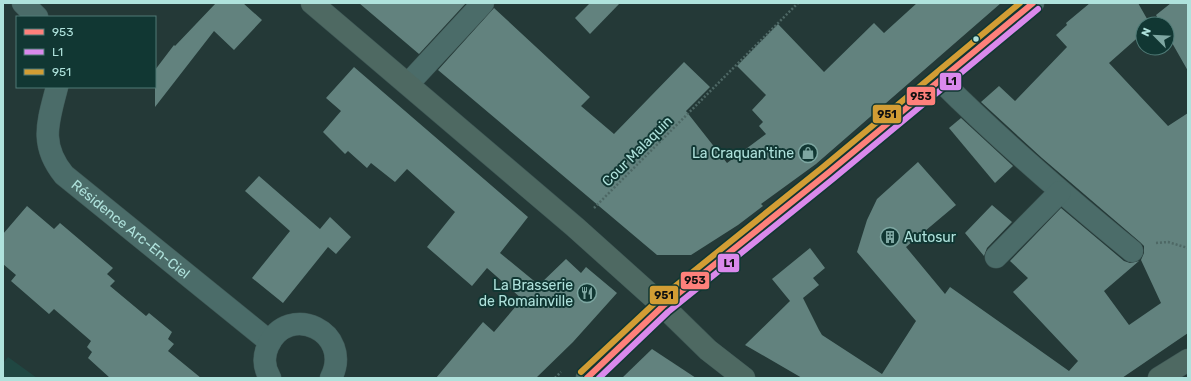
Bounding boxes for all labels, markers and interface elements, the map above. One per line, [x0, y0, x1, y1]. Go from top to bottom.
legend [16, 16, 156, 88]
north arrow [1135, 16, 1175, 56]
text: 953 [52, 25, 73, 39]
text: N [1139, 26, 1154, 38]
unlabelled marker [971, 34, 981, 44]
text: L1 [52, 45, 63, 59]
text: 951 [52, 65, 71, 79]
line badge: L1 [939, 72, 962, 91]
text: L1 [945, 75, 957, 88]
line badge: 953 [906, 86, 936, 106]
text: 953 [910, 90, 932, 103]
line badge: 951 [872, 104, 902, 124]
text: 951 [877, 108, 897, 121]
street label: Cour Malaquin [599, 113, 676, 190]
shop icon: La Craquan'tine [797, 142, 819, 164]
place label: La Craquan'tine [692, 145, 794, 162]
street label: Résidence Arc-En-Ciel [68, 176, 193, 283]
building icon: Autosur [879, 226, 901, 248]
place label: Autosur [904, 229, 957, 246]
line badge: L1 [717, 253, 740, 273]
text: L1 [723, 257, 735, 270]
line badge: 953 [680, 271, 710, 290]
text: 953 [684, 274, 706, 287]
place label: La Brasserie de Romainville [479, 277, 573, 310]
restaurant icon: La Brasserie de Romainville [576, 282, 598, 304]
line badge: 951 [649, 285, 679, 305]
text: 951 [654, 289, 674, 302]

